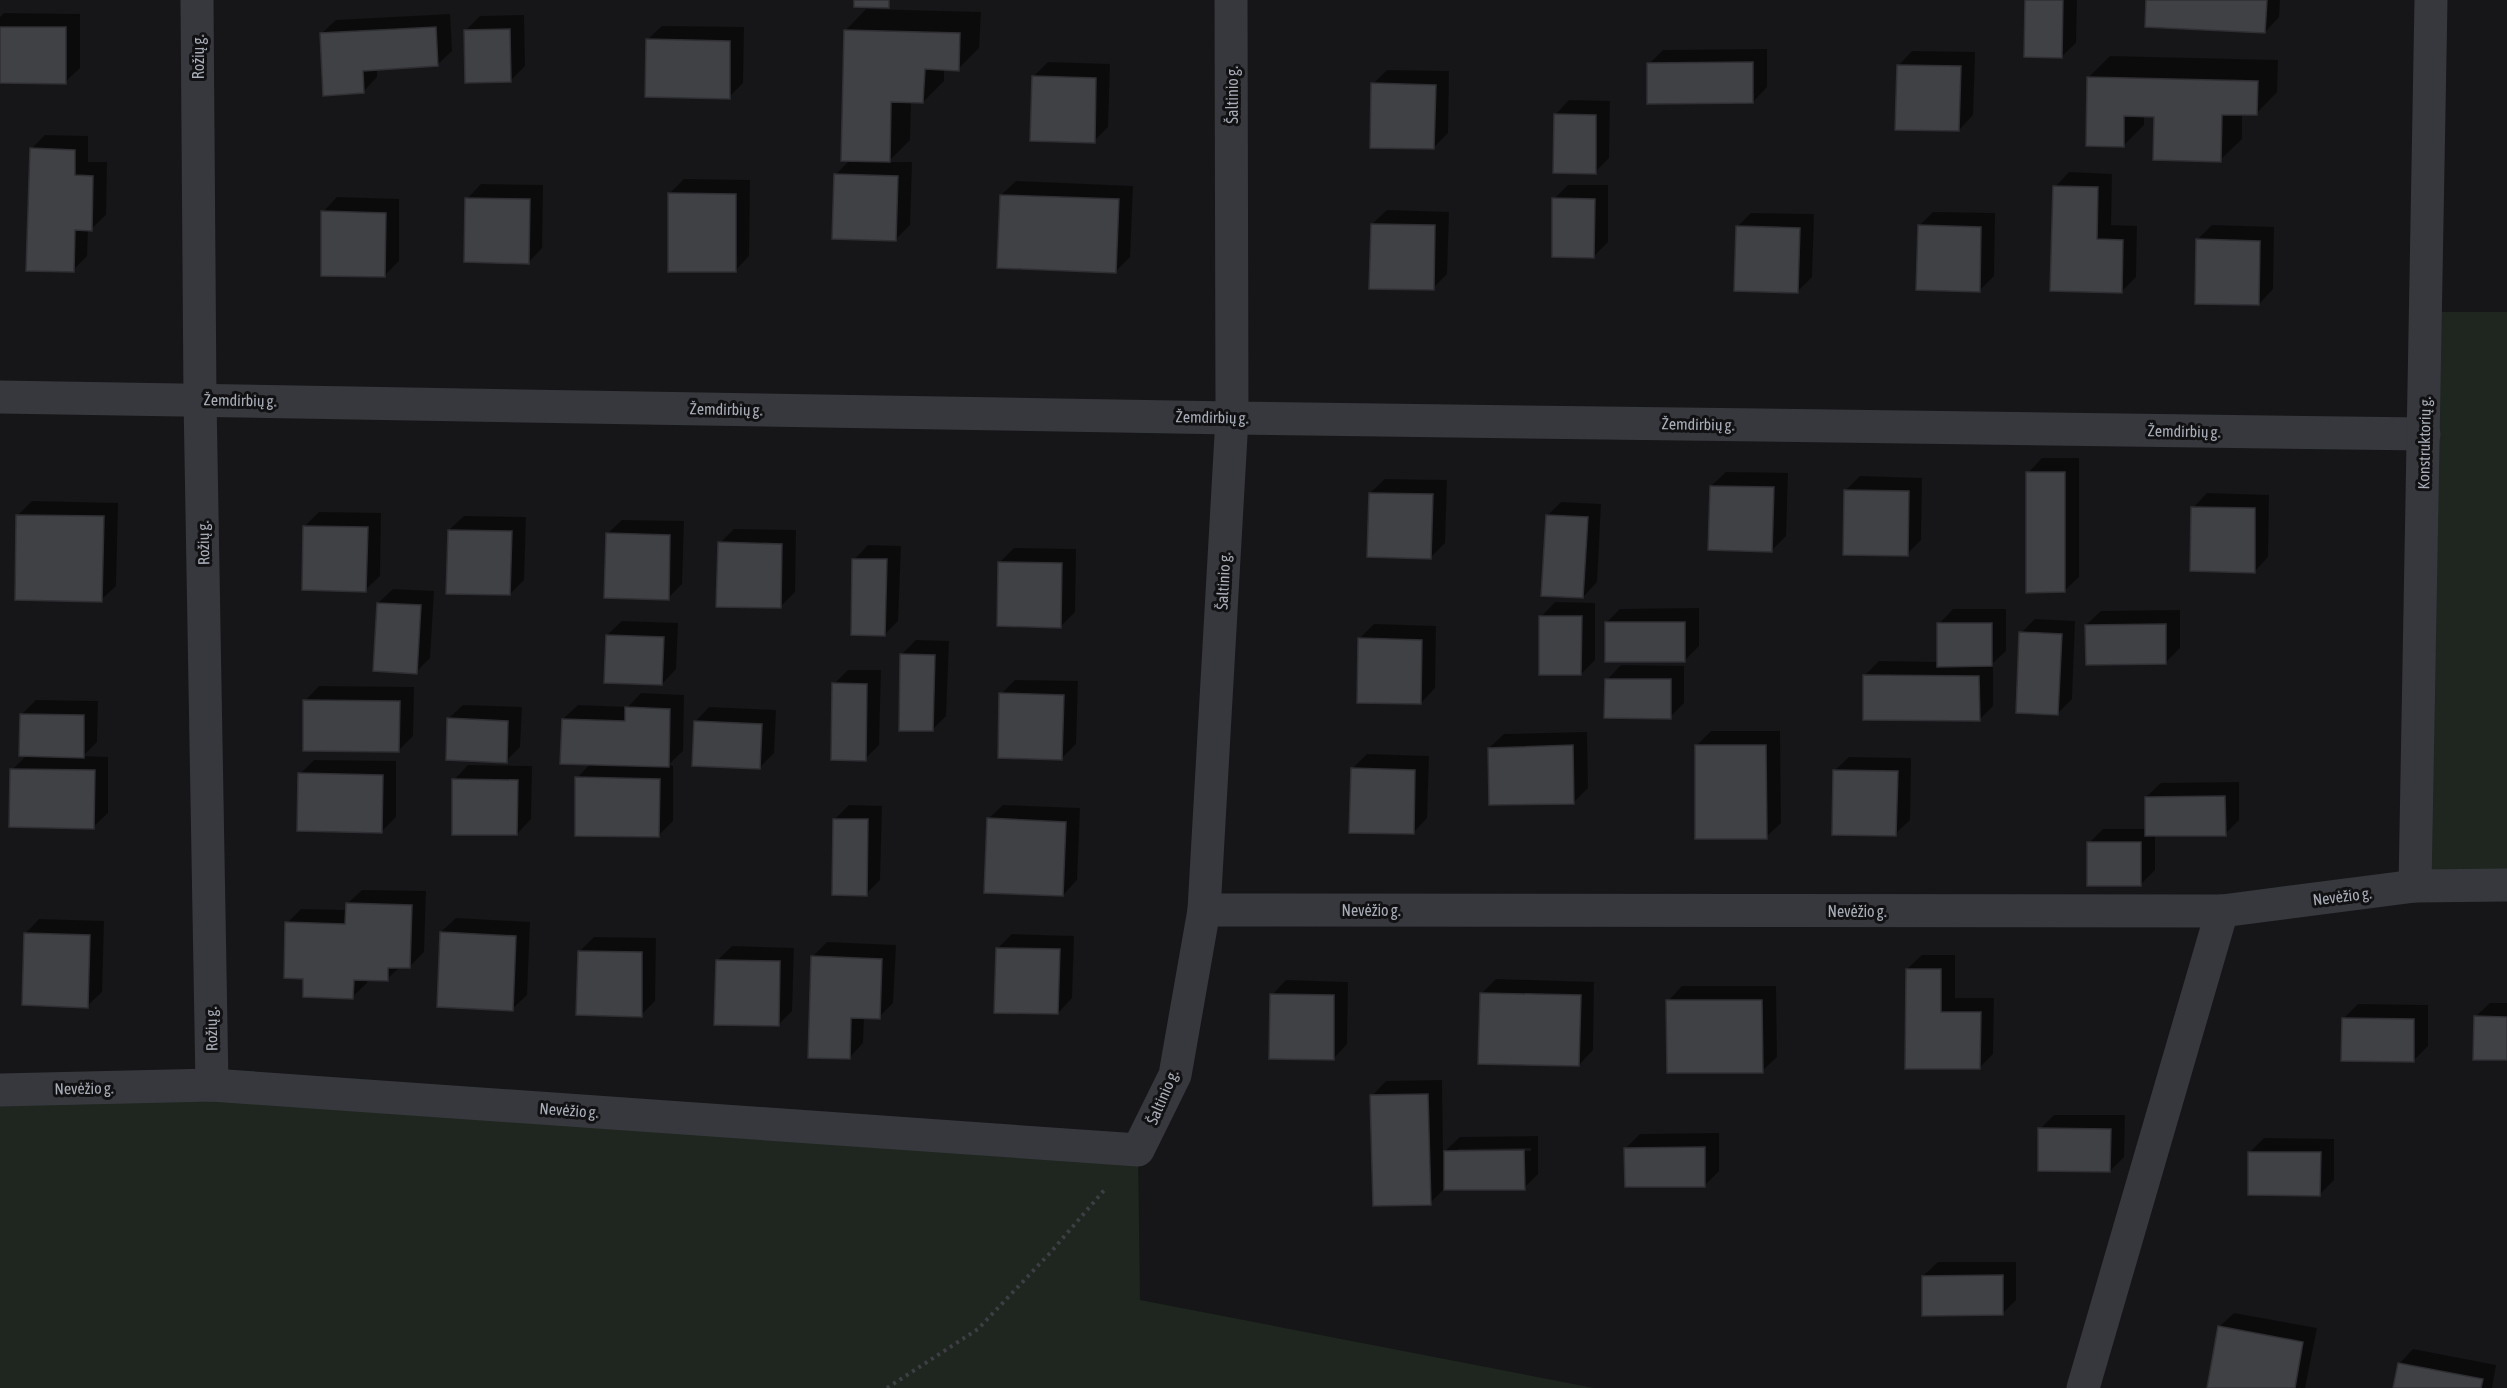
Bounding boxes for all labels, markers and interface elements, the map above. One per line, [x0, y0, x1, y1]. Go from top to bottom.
street label: Rožių g. [189, 35, 208, 79]
street label: Šaltinio g. [1223, 66, 1242, 124]
street label: Žemdirbių g. [203, 390, 277, 411]
street label: Konstruktorių g. [2414, 396, 2435, 489]
street label: Žemdirbių g. [689, 399, 763, 420]
street label: Žemdirbių g. [1175, 407, 1249, 428]
street label: Žemdirbių g. [1661, 414, 1735, 435]
street label: Žemdirbių g. [2147, 421, 2221, 442]
street label: Rožių g. [194, 520, 213, 565]
street label: Šaltinio g. [1213, 552, 1235, 610]
street label: Nevėžio g. [2312, 883, 2373, 910]
street label: Nevėžio g. [1341, 901, 1401, 920]
street label: Nevėžio g. [1827, 902, 1887, 921]
street label: Rožių g. [202, 1006, 221, 1051]
street label: Šaltinio g. [1142, 1067, 1183, 1127]
street label: Nevėžio g. [54, 1078, 114, 1099]
street label: Nevėžio g. [539, 1099, 599, 1122]

